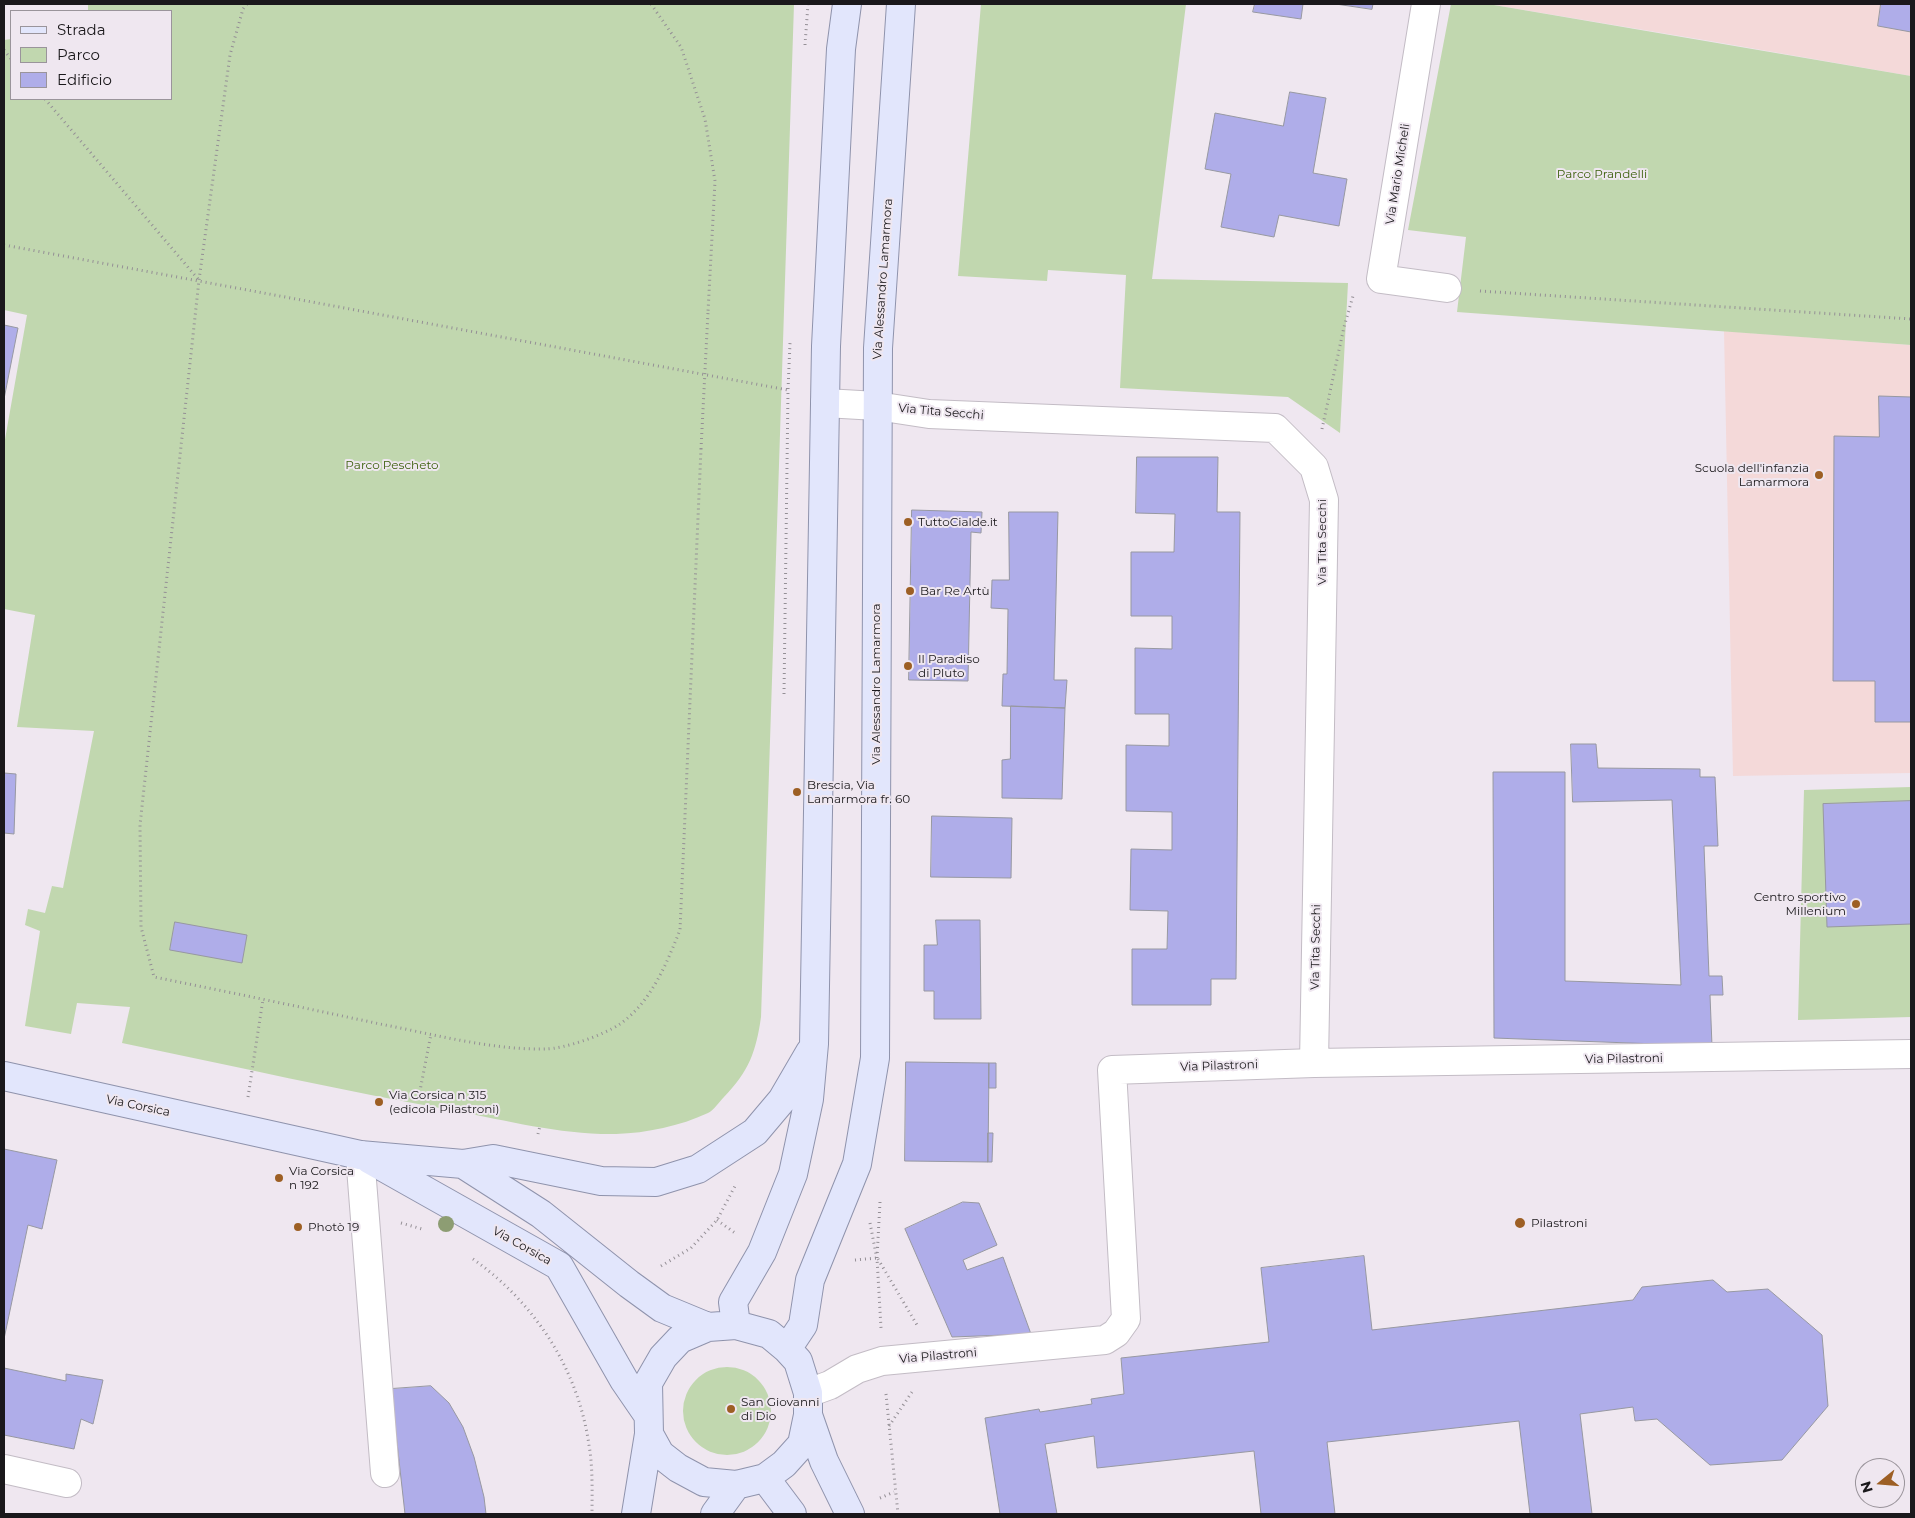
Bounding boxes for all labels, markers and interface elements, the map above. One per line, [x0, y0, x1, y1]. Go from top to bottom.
legend [10, 10, 172, 100]
text: Strada [57, 20, 106, 39]
text: Parco [57, 45, 100, 64]
text: Edificio [57, 70, 112, 89]
street label: Via Mario Micheli [1383, 123, 1413, 225]
park label: Parco Prandelli [1557, 167, 1647, 181]
street label: Via Alessandro Lamarmora [870, 198, 896, 360]
street label: Via Tita Secchi [898, 401, 984, 423]
park label: Parco Pescheto [345, 458, 439, 472]
place label: Scuola dell'infanzia Lamarmora [1695, 461, 1809, 489]
marker: Scuola dell'infanzia Lamarmora [1813, 469, 1825, 481]
street label: Via Tita Secchi [1315, 499, 1329, 585]
place label: TuttoCialde.it [918, 515, 998, 529]
marker: TuttoCialde.it [902, 516, 914, 528]
place label: Bar Re Artù [920, 584, 990, 598]
marker: Bar Re Artù [904, 585, 916, 597]
street label: Via Alessandro Lamarmora [869, 603, 883, 765]
place label: Il Paradiso di Pluto [918, 652, 980, 680]
marker: Il Paradiso di Pluto [902, 660, 914, 672]
place label: Brescia, Via Lamarmora fr. 60 [807, 778, 910, 806]
marker: Brescia, Via Lamarmora fr. 60 [791, 786, 803, 798]
place label: Centro sportivo Millenium [1754, 890, 1846, 918]
marker: Centro sportivo Millenium [1850, 898, 1862, 910]
street label: Via Tita Secchi [1308, 904, 1324, 990]
street label: Via Pilastroni [1585, 1051, 1663, 1067]
street label: Via Pilastroni [1180, 1057, 1258, 1075]
place label: Via Corsica n 315 (edicola Pilastroni) [389, 1088, 500, 1116]
street label: Via Corsica [105, 1092, 171, 1120]
marker: Via Corsica n 315 (edicola Pilastroni) [373, 1096, 385, 1108]
place label: Via Corsica n 192 [289, 1164, 354, 1192]
marker: Via Corsica n 192 [273, 1172, 285, 1184]
marker: Pilastroni [1513, 1216, 1527, 1230]
place label: Pilastroni [1531, 1216, 1587, 1230]
place label: Photò 19 [308, 1220, 359, 1234]
marker: Photò 19 [292, 1221, 304, 1233]
street label: Via Corsica [490, 1224, 554, 1268]
street label: Via Pilastroni [899, 1345, 977, 1367]
place label: San Giovanni di Dio [741, 1395, 819, 1423]
marker: San Giovanni di Dio [725, 1403, 737, 1415]
north arrow [1855, 1458, 1905, 1508]
text: N [1856, 1479, 1877, 1495]

